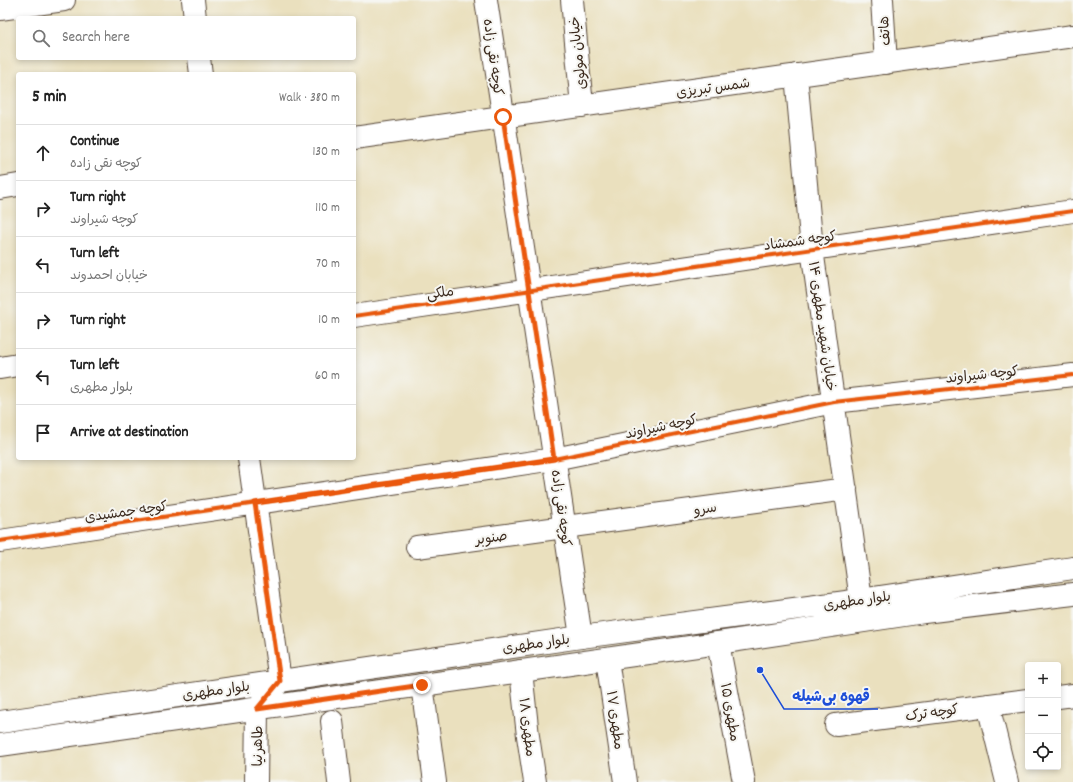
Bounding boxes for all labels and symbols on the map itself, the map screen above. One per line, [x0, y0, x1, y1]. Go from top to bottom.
street label: خیابان مولوی [565, 15, 593, 90]
street label: هاتف [875, 15, 897, 46]
street label: کوچه نقی زاده [477, 18, 507, 97]
street label: شمس تبریزی [675, 74, 751, 104]
route start [494, 108, 512, 126]
street label: کوچه شمشاد [763, 227, 838, 257]
street label: خیابان شهید مطهری ۱۴ [802, 260, 840, 393]
street label: ملکی [425, 282, 455, 306]
street label: کوچه شیراوند [945, 362, 1020, 390]
street label: کوچه شیراوند [623, 411, 699, 445]
street label: کوچه نقی زاده [545, 469, 575, 548]
street label: کوچه جمشیدی [84, 497, 169, 529]
street label: سرو [691, 498, 718, 522]
street label: صنوبر [473, 527, 509, 551]
street label: بلوار مطهری [822, 587, 892, 617]
street label: بلوار مطهری [501, 630, 571, 660]
route end [413, 676, 431, 694]
street label: بلوار مطهری [181, 677, 251, 707]
street label: مطهری ۱۵ [714, 682, 744, 743]
callout: قهوه بی‌شیله [784, 682, 878, 709]
text: قهوه بی‌شیله [792, 687, 870, 709]
street label: مطهری ۱۷ [600, 690, 628, 751]
street label: مطهری ۱۸ [512, 697, 540, 758]
street label: کوچه ترک [904, 700, 960, 728]
street label: طاهرنیا [249, 725, 269, 767]

